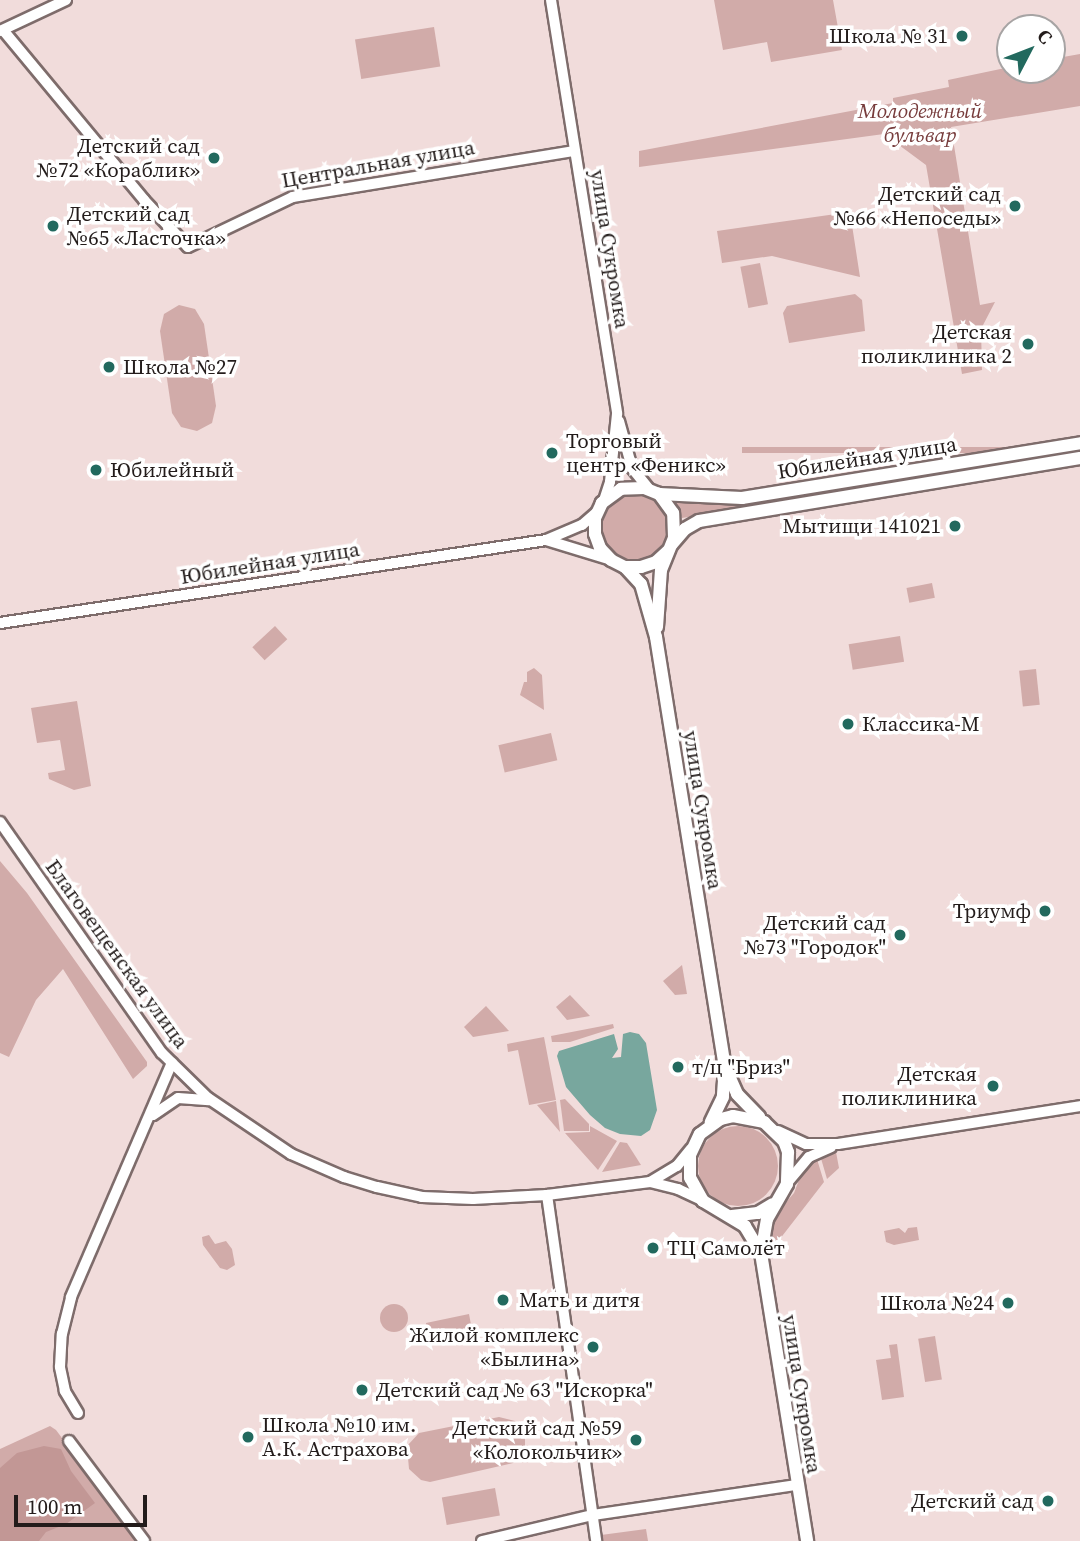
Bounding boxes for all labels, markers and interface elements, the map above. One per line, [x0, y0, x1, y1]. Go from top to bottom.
north arrow [996, 14, 1066, 84]
place label: Школа № 31 [829, 23, 948, 49]
text: С [1031, 23, 1059, 49]
marker: Школа № 31 [954, 28, 970, 44]
park label: Молодежный бульвар [858, 98, 982, 148]
place label: Детский сад №72 «Кораблик» [37, 133, 200, 183]
street label: Центральная улица [279, 135, 477, 193]
marker: Детский сад №72 «Кораблик» [206, 150, 222, 166]
street label: улица Сукромка [585, 168, 635, 330]
place label: Детский сад №66 «Непоседы» [834, 181, 1001, 231]
marker: Детский сад №66 «Непоседы» [1007, 198, 1023, 214]
place label: Детский сад №65 «Ласточка» [67, 201, 226, 251]
marker: Детский сад №65 «Ласточка» [45, 218, 61, 234]
place label: Детская поликлиника 2 [861, 319, 1012, 369]
marker: Детская поликлиника 2 [1018, 334, 1038, 354]
place label: Школа №27 [123, 354, 237, 380]
marker: Школа №27 [101, 359, 117, 375]
place label: Торговый центр «Феникс» [566, 428, 726, 478]
street label: Юбилейная улица [776, 431, 958, 485]
marker: Торговый центр «Феникс» [544, 445, 560, 461]
place label: Юбилейный [110, 457, 234, 483]
marker: Юбилейный [88, 462, 104, 478]
place label: Мытищи 141021 [782, 513, 941, 539]
marker: Мытищи 141021 [947, 518, 963, 534]
street label: Юбилейная улица [179, 536, 361, 590]
place label: Классика-М [862, 711, 980, 737]
marker: Классика-М [840, 716, 856, 732]
street label: улица Сукромка [678, 729, 728, 891]
street label: Благовещенская улица [40, 855, 194, 1053]
place label: Триумф [953, 898, 1031, 924]
marker: Триумф [1037, 903, 1053, 919]
place label: Детский сад №73 "Городок" [744, 910, 886, 960]
marker: Детский сад №73 "Городок" [892, 927, 908, 943]
place label: т/ц "Бриз" [692, 1054, 790, 1080]
marker: т/ц "Бриз" [670, 1059, 686, 1075]
place label: Детская поликлиника [841, 1061, 977, 1111]
marker: Детская поликлиника [983, 1076, 1003, 1096]
place label: ТЦ Самолёт [667, 1235, 785, 1261]
marker: ТЦ Самолёт [645, 1240, 661, 1256]
place label: Мать и дитя [519, 1287, 640, 1313]
marker: Мать и дитя [493, 1290, 513, 1310]
place label: Школа №24 [880, 1290, 994, 1316]
marker: Школа №24 [1000, 1295, 1016, 1311]
street label: улица Сукромка [777, 1313, 827, 1475]
place label: Жилой комплекс «Былина» [409, 1322, 579, 1372]
marker: Жилой комплекс «Былина» [585, 1339, 601, 1355]
place label: Детский сад № 63 "Искорка" [376, 1377, 653, 1403]
marker: Детский сад № 63 "Искорка" [354, 1382, 370, 1398]
place label: Школа №10 им. А.К. Астрахова [262, 1412, 416, 1462]
place label: Детский сад №59 «Колокольчик» [452, 1415, 622, 1465]
marker: Школа №10 им. А.К. Астрахова [240, 1429, 256, 1445]
marker: Детский сад №59 «Колокольчик» [628, 1432, 644, 1448]
scale bar [18, 1482, 150, 1526]
place label: Детский сад [911, 1488, 1034, 1514]
text: 100 m [27, 1492, 82, 1521]
marker: Детский сад [1040, 1493, 1056, 1509]

